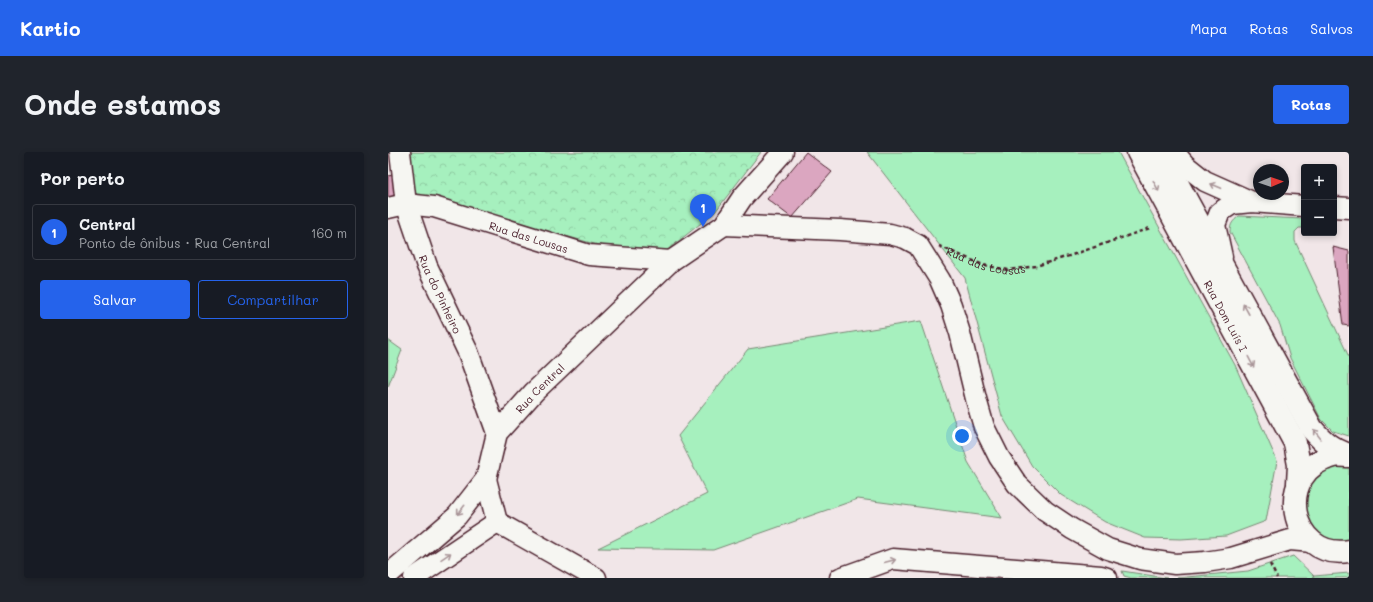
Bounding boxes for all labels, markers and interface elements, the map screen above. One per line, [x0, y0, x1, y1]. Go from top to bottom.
text: Kartio [20, 16, 80, 41]
text: Mapa [1190, 19, 1227, 38]
text: Rotas [1249, 19, 1288, 38]
text: Salvos [1310, 19, 1353, 38]
button: Rotas [1273, 85, 1349, 124]
text: Onde estamos [24, 86, 221, 122]
north arrow [1253, 164, 1289, 200]
map controls [1301, 164, 1337, 236]
button: + [1301, 164, 1337, 200]
text: Por perto [40, 167, 124, 189]
one-way arrow [1153, 180, 1160, 192]
one-way arrow [1211, 181, 1223, 189]
pin: 1 [690, 194, 716, 227]
button: − [1301, 200, 1337, 236]
text: Central [79, 214, 135, 234]
street label: Rua das Lousas [487, 217, 570, 256]
text: 1 [51, 224, 57, 241]
text: 160 m [311, 224, 347, 241]
text: Ponto de ônibus · Rua Central [79, 234, 270, 251]
street label: Rua das Lousas [944, 243, 1027, 277]
street label: Rua do Pinheiro [416, 253, 466, 336]
street label: Rua Dom Luís I [1201, 277, 1252, 354]
button: Salvar [40, 280, 190, 319]
button: Compartilhar [198, 280, 348, 319]
one-way arrow [1242, 303, 1250, 315]
one-way arrow [1248, 356, 1256, 368]
street label: Rua Central [511, 360, 567, 416]
your location [952, 426, 972, 446]
one-way arrow [1313, 429, 1321, 440]
one-way arrow [457, 504, 466, 515]
one-way arrow [440, 552, 451, 560]
one-way arrow [883, 556, 896, 564]

